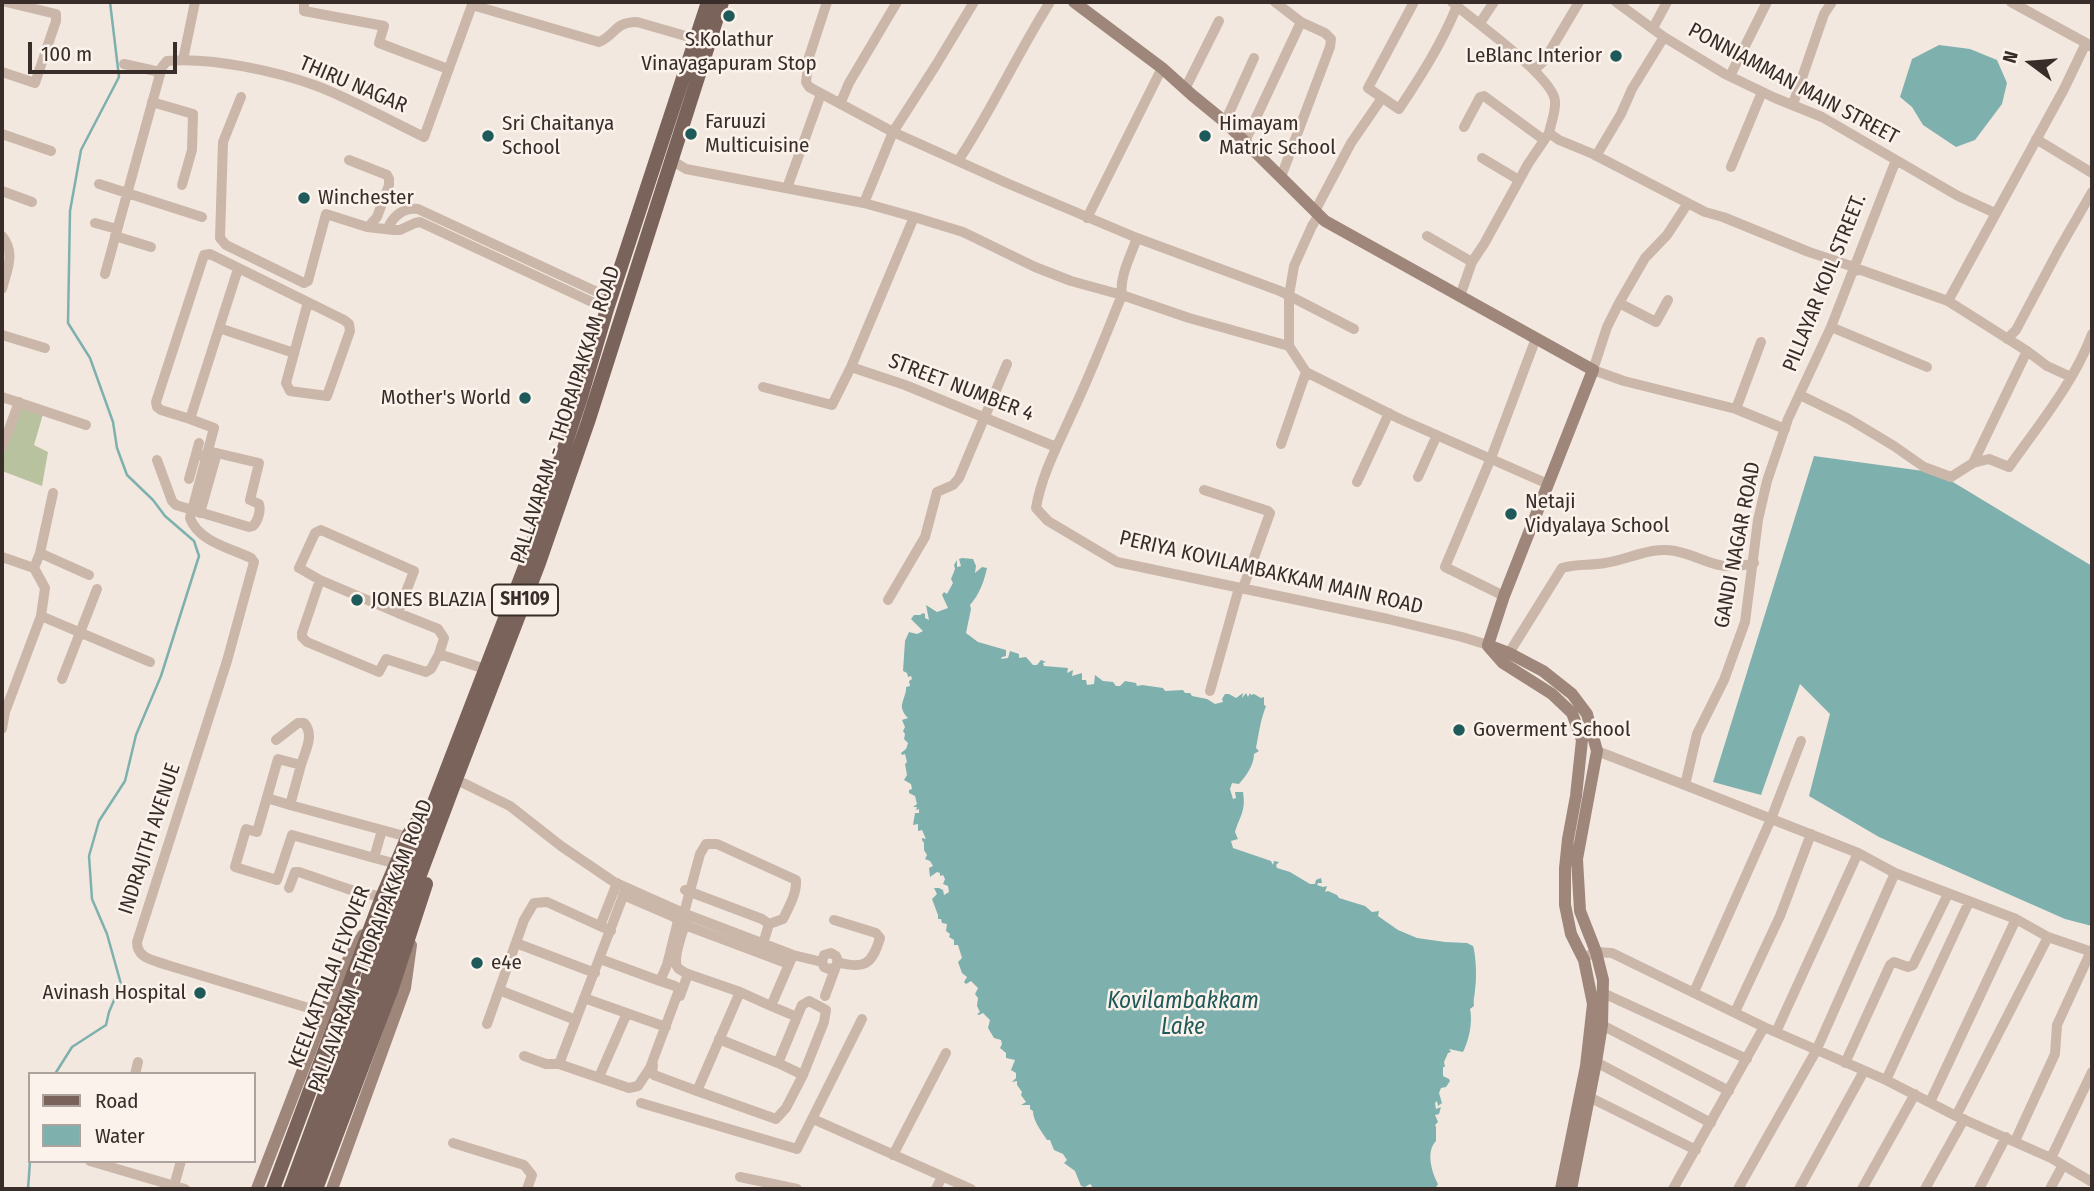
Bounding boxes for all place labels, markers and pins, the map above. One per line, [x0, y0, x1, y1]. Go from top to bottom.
marker: S.Kolathur Vinayagapuram Stop [721, 8, 737, 24]
place label: S.Kolathur Vinayagapuram Stop [641, 27, 817, 77]
place label: LeBlanc Interior [1466, 43, 1602, 69]
marker: LeBlanc Interior [1608, 48, 1624, 64]
place label: Faruuzi Multicuisine [705, 109, 809, 159]
place label: Sri Chaitanya School [502, 111, 614, 161]
place label: Himayam Matric School [1219, 111, 1336, 161]
marker: Faruuzi Multicuisine [683, 126, 699, 142]
marker: Sri Chaitanya School [480, 128, 496, 144]
marker: Himayam Matric School [1197, 128, 1213, 144]
place label: Winchester [318, 185, 414, 211]
marker: Winchester [296, 190, 312, 206]
place label: Mother's World [381, 385, 511, 411]
marker: Mother's World [517, 390, 533, 406]
place label: Netaji Vidyalaya School [1525, 489, 1669, 539]
marker: Netaji Vidyalaya School [1503, 506, 1519, 522]
place label: JONES BLAZIA [371, 587, 486, 613]
marker: JONES BLAZIA [349, 592, 365, 608]
place label: Goverment School [1473, 717, 1630, 743]
marker: Goverment School [1451, 722, 1467, 738]
place label: e4e [491, 950, 522, 976]
marker: e4e [469, 955, 485, 971]
place label: Avinash Hospital [43, 980, 186, 1006]
marker: Avinash Hospital [192, 985, 208, 1001]

